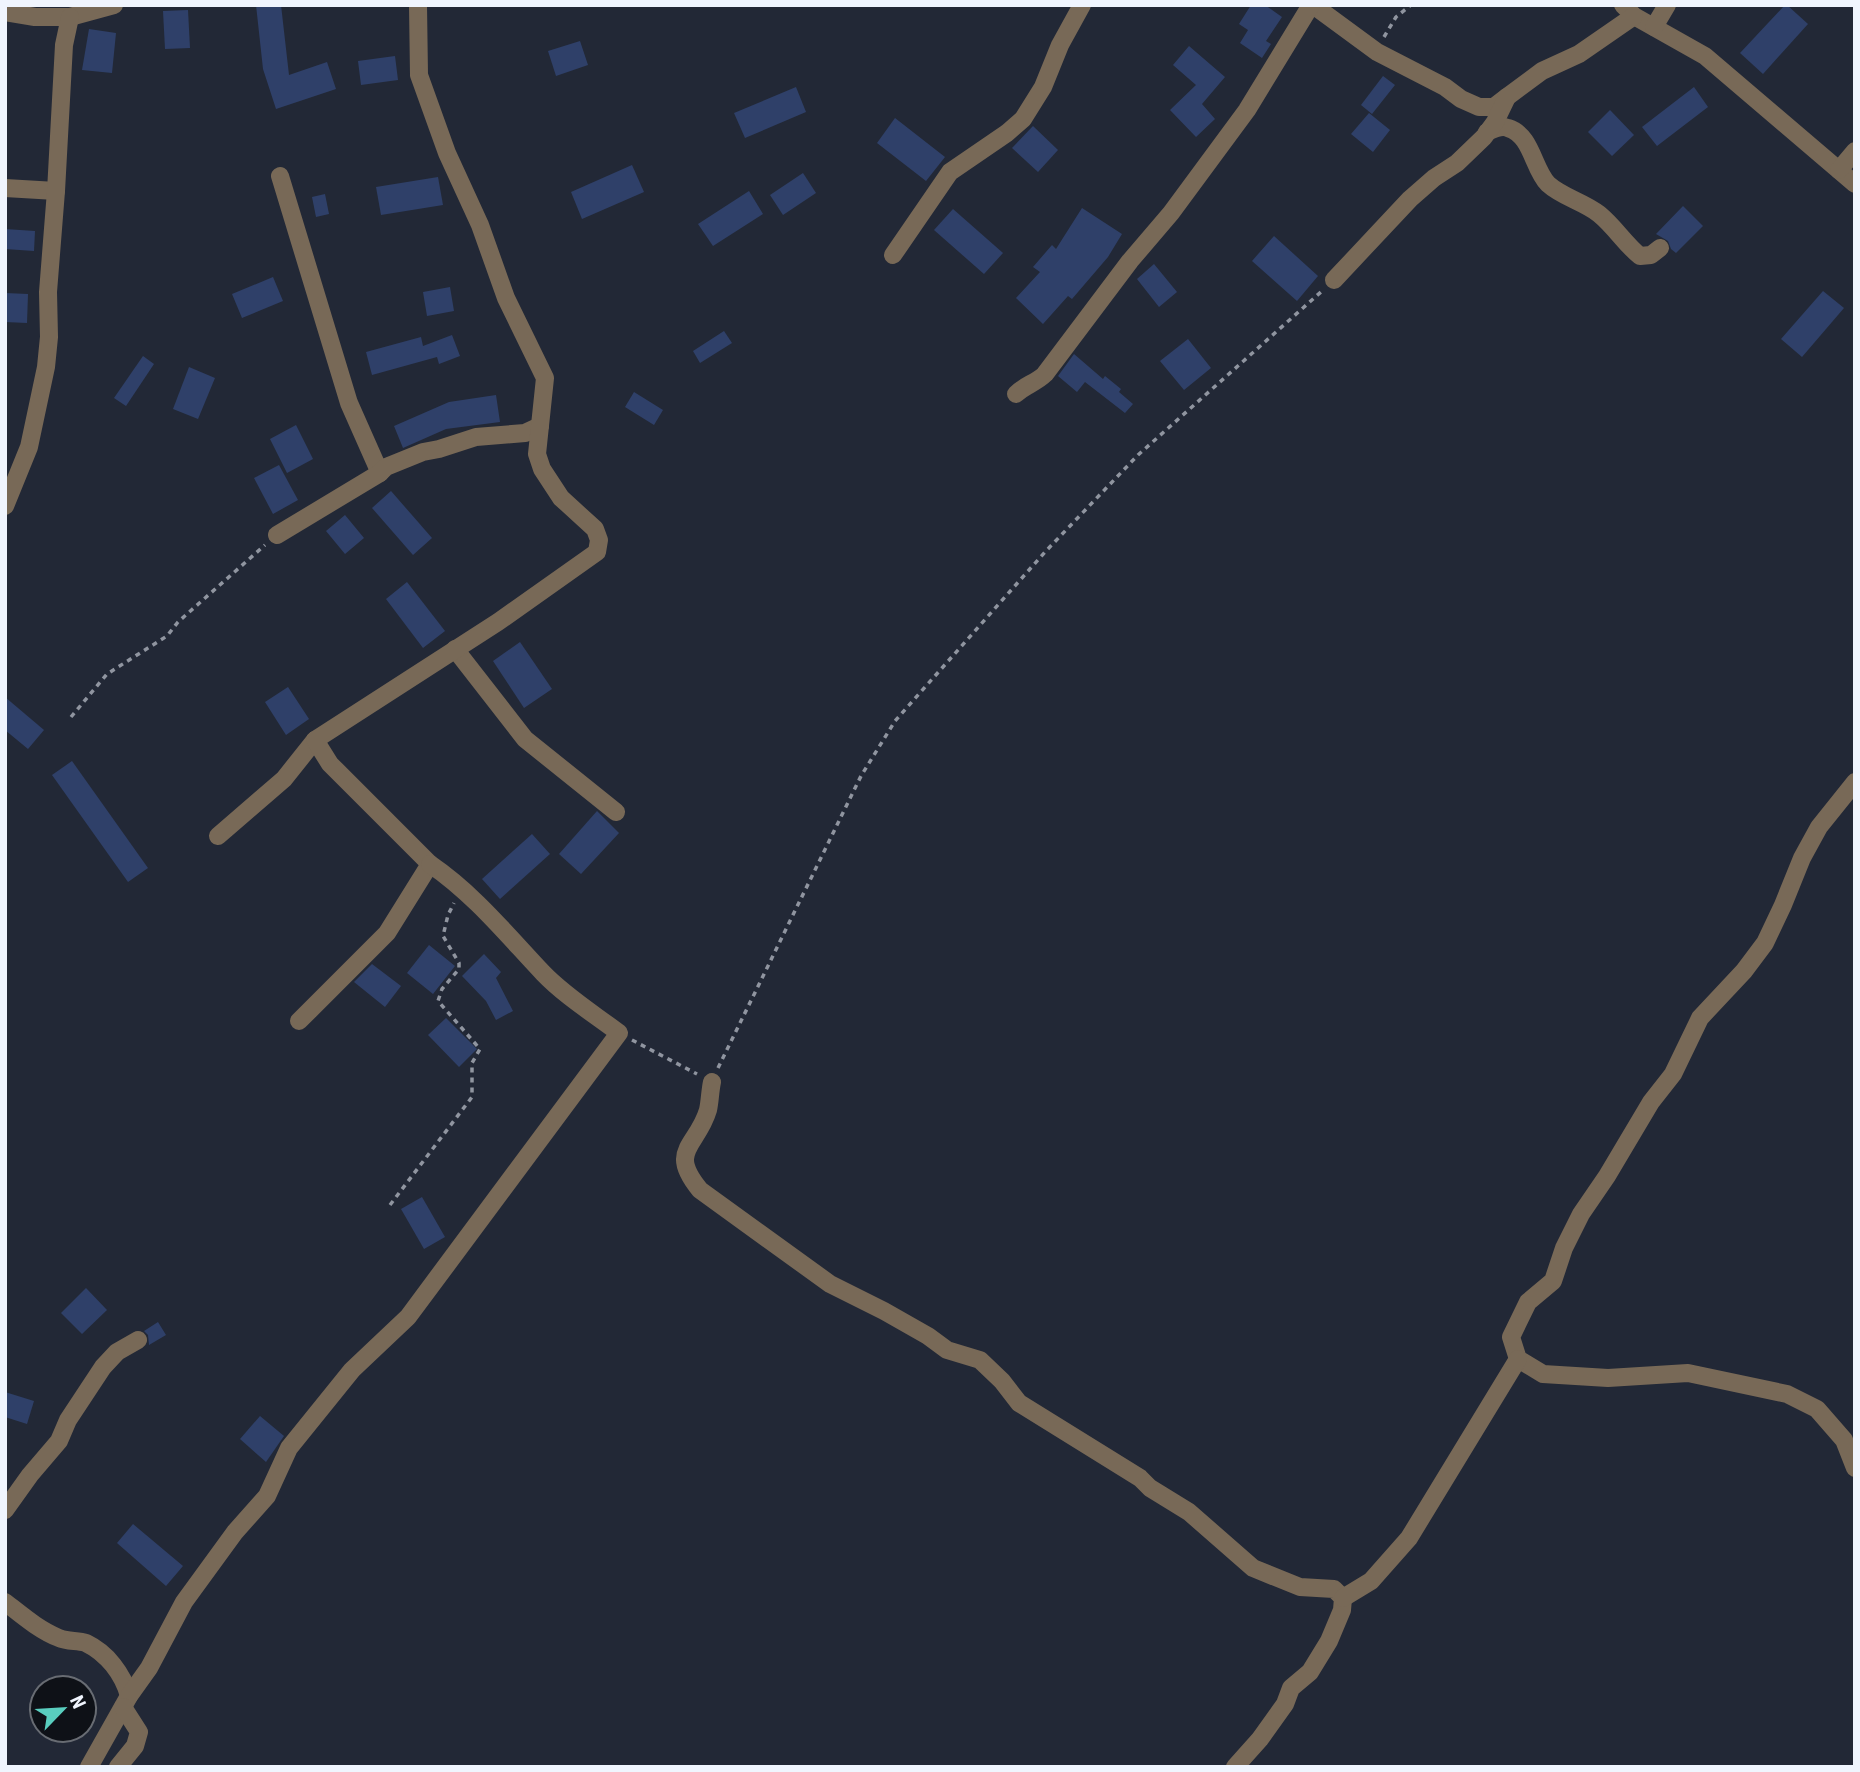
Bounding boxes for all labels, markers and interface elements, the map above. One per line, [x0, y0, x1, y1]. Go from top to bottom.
north arrow [28, 1674, 98, 1744]
text: N [65, 1692, 91, 1712]

